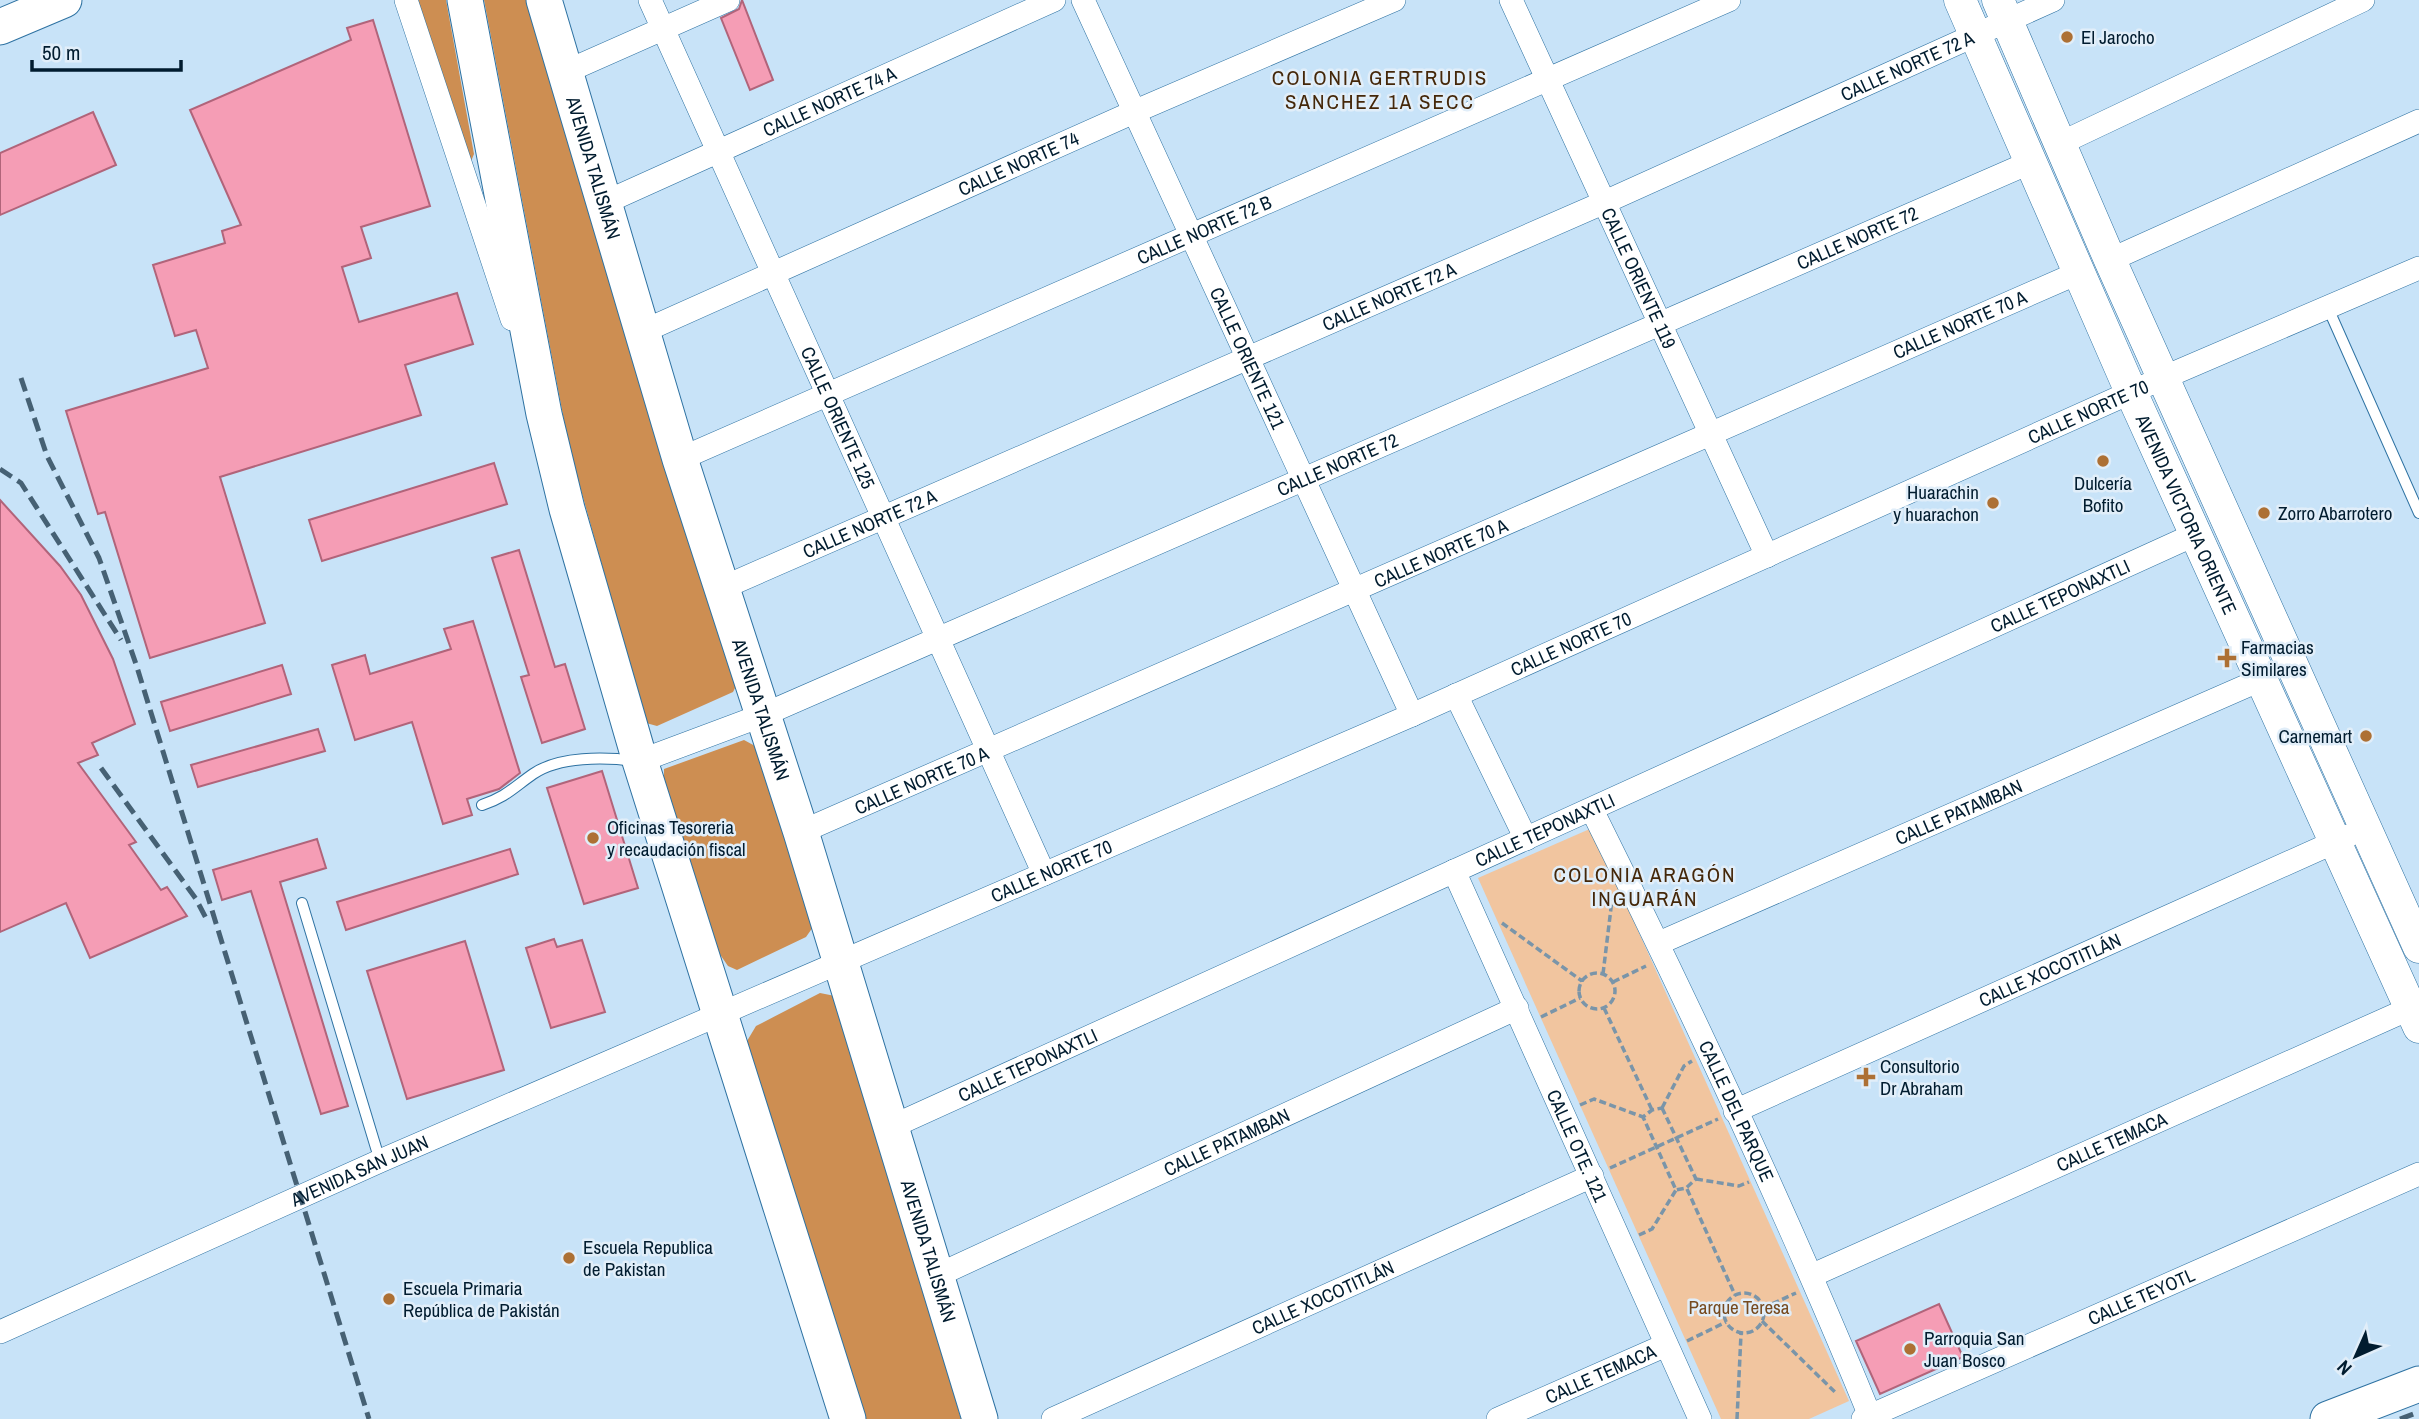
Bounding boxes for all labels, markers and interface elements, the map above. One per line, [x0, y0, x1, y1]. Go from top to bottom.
street label: CALLE NORTE 72 A [1836, 24, 1978, 107]
place label: El Jarocho [2081, 24, 2155, 50]
scale bar [32, 28, 180, 72]
marker: El Jarocho [2059, 29, 2075, 45]
text: 50 m [42, 38, 80, 67]
street label: CALLE NORTE 74 A [759, 60, 901, 143]
district label: COLONIA GERTRUDIS SANCHEZ 1A SECC [1272, 63, 1488, 116]
street label: AVENIDA TALISMÁN [560, 92, 627, 242]
street label: CALLE NORTE 74 [954, 125, 1083, 202]
street label: CALLE NORTE 72 B [1133, 189, 1275, 271]
street label: CALLE NORTE 72 [1792, 200, 1922, 276]
street label: CALLE ORIENTE 119 [1595, 203, 1683, 353]
street label: CALLE NORTE 72 A [1318, 255, 1461, 337]
street label: CALLE ORIENTE 121 [1204, 283, 1292, 433]
street label: CALLE NORTE 70 A [1889, 283, 2031, 365]
street label: CALLE ORIENTE 125 [795, 342, 882, 493]
street label: CALLE NORTE 70 [2024, 373, 2153, 450]
street label: AVENIDA VICTORIA ORIENTE [2129, 409, 2243, 619]
street label: CALLE NORTE 72 [1273, 427, 1402, 502]
marker: Dulcería Bofito [2095, 453, 2111, 469]
place label: Dulcería Bofito [2074, 470, 2132, 518]
place label: Huarachin y huarachon [1893, 479, 1979, 527]
street label: CALLE NORTE 72 A [799, 483, 941, 564]
marker: Huarachin y huarachon [1985, 495, 2001, 511]
place label: Zorro Abarrotero [2278, 500, 2392, 526]
marker: Zorro Abarrotero [2256, 505, 2272, 521]
street label: CALLE NORTE 70 A [1370, 512, 1512, 594]
street label: CALLE TEPONAXTLI [1986, 553, 2134, 639]
street label: CALLE NORTE 70 [1506, 605, 1635, 682]
street label: AVENIDA TALISMÁN [726, 634, 796, 784]
place label: Farmacias Similares [2241, 634, 2314, 682]
marker: Farmacias Similares [2219, 650, 2235, 666]
place label: Carnemart [2278, 723, 2353, 749]
marker: Carnemart [2358, 728, 2374, 744]
street label: CALLE NORTE 70 A [850, 740, 993, 821]
street label: CALLE PATAMBAN [1891, 773, 2026, 851]
street label: CALLE TEPONAXTLI [1471, 787, 1619, 873]
place label: Oficinas Tesoreria y recaudación fiscal [607, 814, 746, 862]
marker: Oficinas Tesoreria y recaudación fiscal [585, 830, 601, 846]
street label: CALLE NORTE 70 [987, 833, 1116, 909]
district label: COLONIA ARAGÓN INGUARÁN [1553, 860, 1737, 913]
street label: CALLE XOCOTITLÁN [1974, 927, 2125, 1013]
street label: CALLE TEPONAXTLI [954, 1022, 1101, 1108]
street label: CALLE DEL PARQUE [1693, 1036, 1780, 1186]
place label: Consultorio Dr Abraham [1880, 1053, 1963, 1101]
marker: Consultorio Dr Abraham [1858, 1069, 1874, 1085]
street label: CALLE OTE. 121 [1541, 1085, 1614, 1206]
street label: CALLE PATAMBAN [1159, 1102, 1294, 1182]
street label: CALLE TEMACA [2052, 1105, 2172, 1178]
street label: AVENIDA SAN JUAN [286, 1129, 432, 1213]
street label: AVENIDA TALISMÁN [895, 1176, 963, 1325]
place label: Escuela Republica de Pakistan [583, 1234, 713, 1282]
marker: Escuela Republica de Pakistan [561, 1250, 577, 1266]
street label: CALLE XOCOTITLÁN [1248, 1254, 1398, 1341]
street label: CALLE TEYOTL [2084, 1261, 2199, 1331]
place label: Escuela Primaria República de Pakistán [403, 1275, 560, 1323]
marker: Escuela Primaria República de Pakistán [381, 1291, 397, 1307]
park label: Parque Teresa [1688, 1294, 1790, 1320]
north arrow [2321, 1321, 2391, 1391]
place label: Parroquia San Juan Bosco [1924, 1325, 2024, 1373]
street label: CALLE TEMACA [1541, 1338, 1660, 1410]
marker: Parroquia San Juan Bosco [1902, 1341, 1918, 1357]
text: N [2331, 1355, 2357, 1381]

